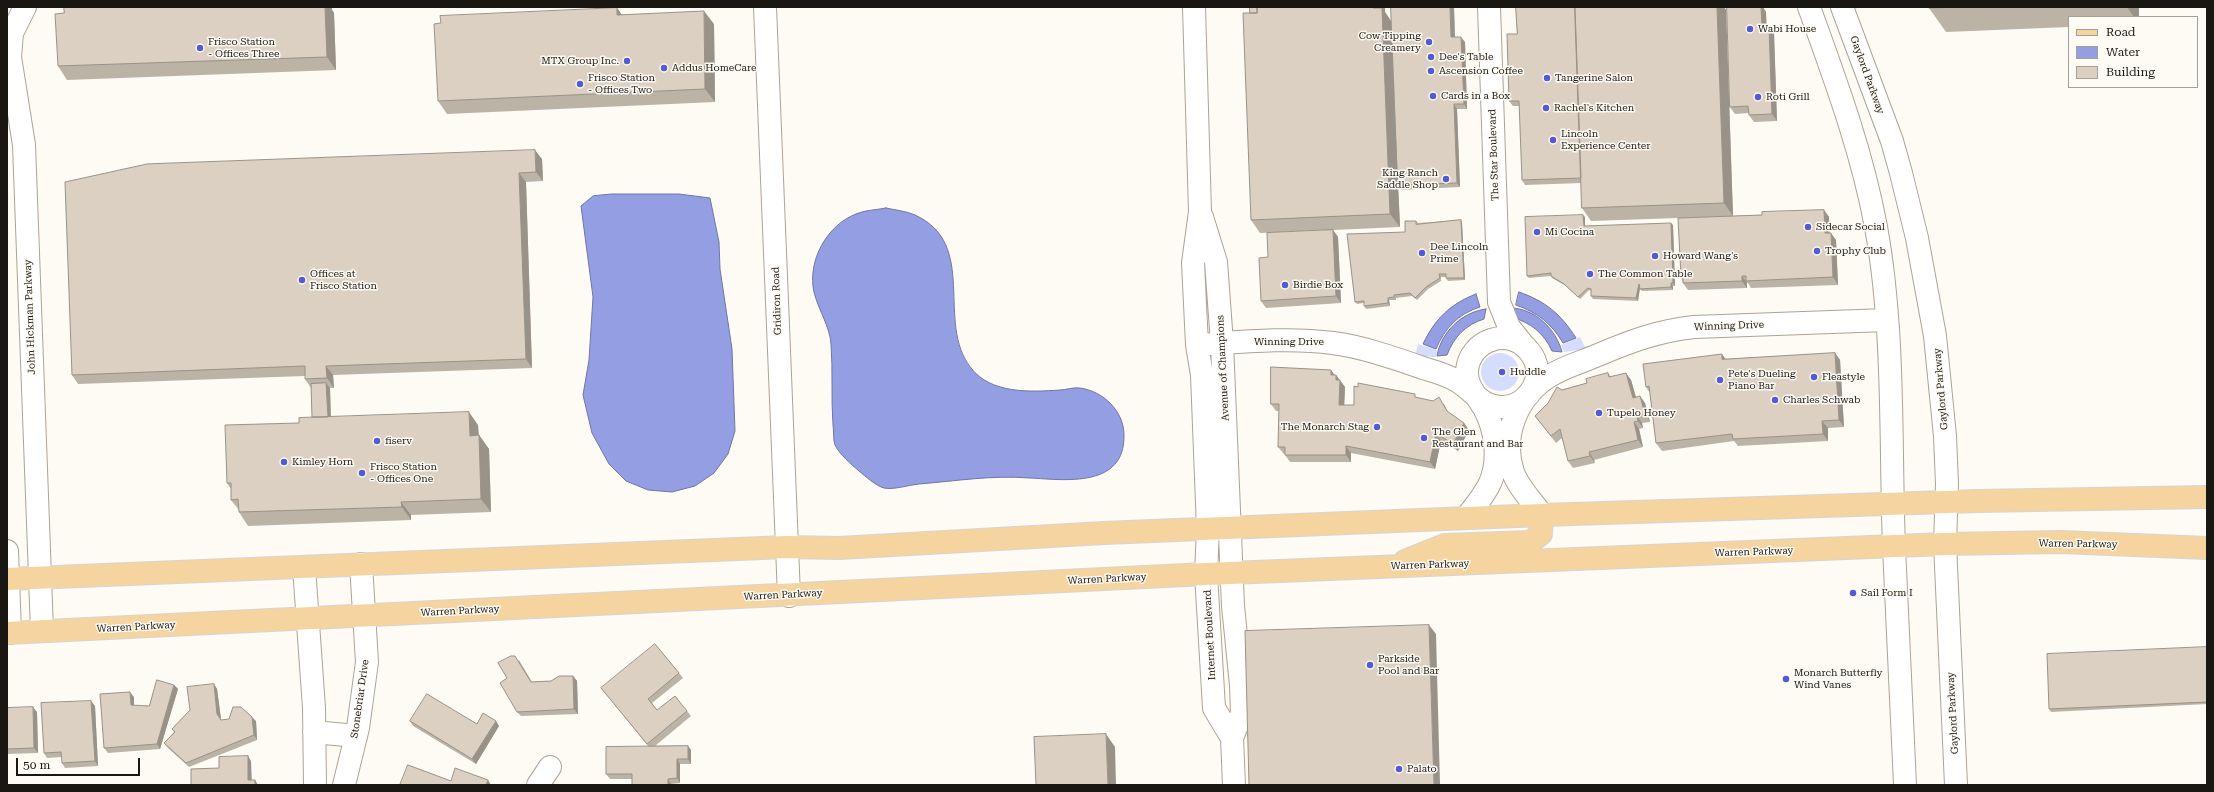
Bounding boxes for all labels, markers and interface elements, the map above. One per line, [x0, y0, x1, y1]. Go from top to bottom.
legend [2068, 16, 2198, 88]
place label: Wabi House [1758, 23, 1816, 35]
marker: Wabi House [1745, 24, 1755, 34]
text: Road [2106, 25, 2135, 39]
place label: Cow Tipping Creamery [1359, 30, 1421, 54]
street label: Gaylord Parkway [1847, 34, 1887, 116]
place label: Frisco Station - Offices Three [208, 36, 279, 60]
marker: Cow Tipping Creamery [1424, 37, 1434, 47]
marker: Frisco Station - Offices Three [195, 43, 205, 53]
text: Water [2106, 45, 2140, 59]
place label: Dee's Table [1439, 51, 1493, 63]
marker: Dee's Table [1426, 52, 1436, 62]
place label: MTX Group Inc. [541, 55, 619, 67]
marker: MTX Group Inc. [622, 56, 632, 66]
place label: Addus HomeCare [672, 62, 756, 74]
marker: Addus HomeCare [659, 63, 669, 73]
place label: Ascension Coffee [1439, 65, 1523, 77]
text: Building [2106, 65, 2155, 79]
marker: Ascension Coffee [1426, 66, 1436, 76]
place label: Frisco Station - Offices Two [588, 72, 655, 96]
place label: Tangerine Salon [1555, 72, 1633, 84]
marker: Tangerine Salon [1542, 73, 1552, 83]
marker: Frisco Station - Offices Two [575, 79, 585, 89]
place label: Cards in a Box [1441, 90, 1510, 102]
marker: Cards in a Box [1428, 91, 1438, 101]
place label: Roti Grill [1766, 91, 1810, 103]
marker: Roti Grill [1753, 92, 1763, 102]
place label: Rachel's Kitchen [1554, 102, 1634, 114]
marker: Rachel's Kitchen [1541, 103, 1551, 113]
street label: The Star Boulevard [1486, 109, 1502, 201]
place label: Lincoln Experience Center [1561, 128, 1650, 152]
marker: Lincoln Experience Center [1548, 135, 1558, 145]
place label: King Ranch Saddle Shop [1377, 167, 1438, 190]
marker: King Ranch Saddle Shop [1441, 174, 1451, 184]
place label: Sidecar Social [1816, 221, 1885, 233]
marker: Sidecar Social [1803, 222, 1813, 232]
place label: Mi Cocina [1545, 226, 1594, 238]
marker: Mi Cocina [1532, 227, 1542, 237]
place label: Dee Lincoln Prime [1430, 241, 1488, 264]
place label: Trophy Club [1825, 245, 1886, 257]
marker: Trophy Club [1812, 246, 1822, 256]
marker: Dee Lincoln Prime [1417, 248, 1427, 258]
place label: Howard Wang's [1663, 250, 1738, 262]
marker: Howard Wang's [1650, 251, 1660, 261]
street label: John Hickman Parkway [22, 259, 38, 375]
street label: Gridiron Road [770, 267, 784, 335]
place label: Offices at Frisco Station [310, 268, 377, 292]
place label: The Common Table [1598, 268, 1692, 280]
marker: The Common Table [1585, 269, 1595, 279]
marker: Offices at Frisco Station [297, 275, 307, 285]
place label: Birdie Box [1293, 279, 1343, 291]
marker: Birdie Box [1280, 280, 1290, 290]
street label: Avenue of Champions [1214, 315, 1232, 421]
street label: Winning Drive [1694, 319, 1764, 333]
street label: Winning Drive [1254, 336, 1324, 348]
street label: Gaylord Parkway [1931, 347, 1951, 431]
place label: Huddle [1510, 366, 1546, 378]
marker: Huddle [1497, 367, 1507, 377]
place label: Pete's Dueling Piano Bar [1728, 368, 1796, 392]
place label: Fleastyle [1822, 371, 1865, 383]
marker: Fleastyle [1809, 372, 1819, 382]
marker: Pete's Dueling Piano Bar [1715, 375, 1725, 385]
place label: Charles Schwab [1783, 394, 1860, 406]
marker: Charles Schwab [1770, 395, 1780, 405]
place label: Tupelo Honey [1607, 407, 1676, 419]
marker: Tupelo Honey [1594, 408, 1604, 418]
place label: The Monarch Stag [1281, 421, 1369, 433]
marker: The Monarch Stag [1372, 422, 1382, 432]
place label: The Glen Restaurant and Bar [1432, 426, 1523, 450]
marker: The Glen Restaurant and Bar [1419, 433, 1429, 443]
place label: fiserv [385, 435, 412, 447]
marker: fiserv [372, 436, 382, 446]
place label: Kimley Horn [292, 456, 353, 468]
marker: Kimley Horn [279, 457, 289, 467]
place label: Frisco Station - Offices One [370, 461, 437, 484]
marker: Frisco Station - Offices One [357, 468, 367, 478]
street label: Warren Parkway [2038, 537, 2118, 551]
street label: Warren Parkway [1714, 545, 1794, 559]
street label: Warren Parkway [1390, 558, 1470, 572]
street label: Warren Parkway [1067, 571, 1147, 587]
street label: Warren Parkway [743, 587, 823, 603]
place label: Sail Form I [1861, 587, 1913, 599]
marker: Sail Form I [1848, 588, 1858, 598]
street label: Internet Boulevard [1202, 589, 1218, 681]
street label: Warren Parkway [420, 603, 500, 619]
street label: Warren Parkway [96, 619, 176, 635]
place label: Parkside Pool and Bar [1378, 653, 1439, 676]
street label: Stonebriar Drive [349, 659, 371, 739]
marker: Parkside Pool and Bar [1365, 660, 1375, 670]
place label: Monarch Butterfly Wind Vanes [1794, 667, 1883, 690]
street label: Gaylord Parkway [1945, 672, 1961, 754]
marker: Monarch Butterfly Wind Vanes [1781, 674, 1791, 684]
scale bar [18, 750, 142, 776]
text: 50 m [23, 758, 50, 772]
place label: Palato [1407, 763, 1437, 775]
marker: Palato [1394, 764, 1404, 774]

